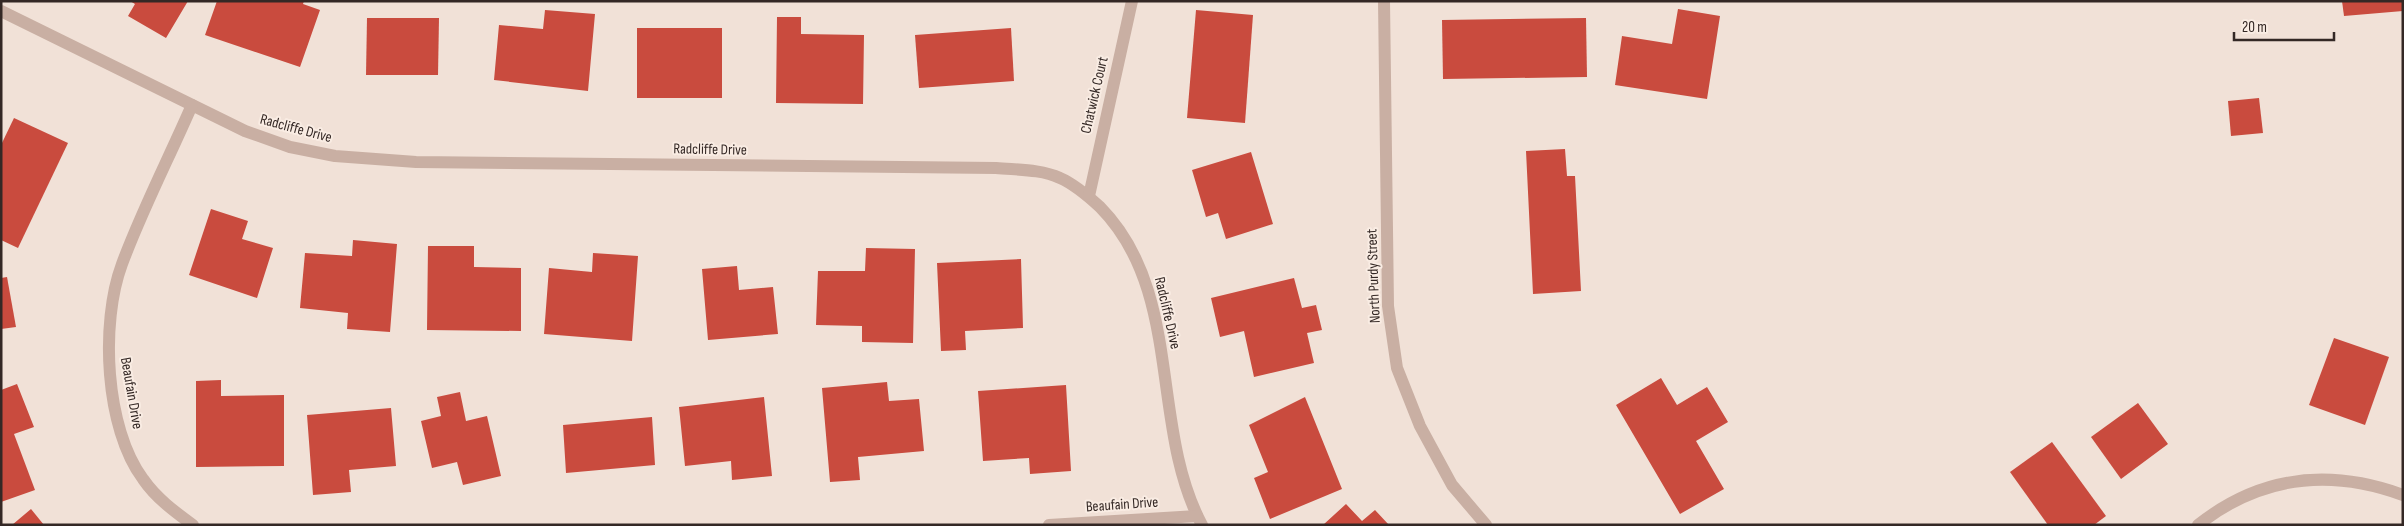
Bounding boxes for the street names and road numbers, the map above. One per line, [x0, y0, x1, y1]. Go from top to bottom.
street label: Chatwick Court [1076, 55, 1113, 135]
street label: Radcliffe Drive [258, 110, 334, 147]
street label: Radcliffe Drive [673, 139, 747, 160]
street label: North Purdy Street [1362, 228, 1385, 324]
street label: Radcliffe Drive [1150, 275, 1185, 351]
street label: Beaufain Drive [116, 356, 147, 430]
street label: Beaufain Drive [1085, 492, 1159, 517]

